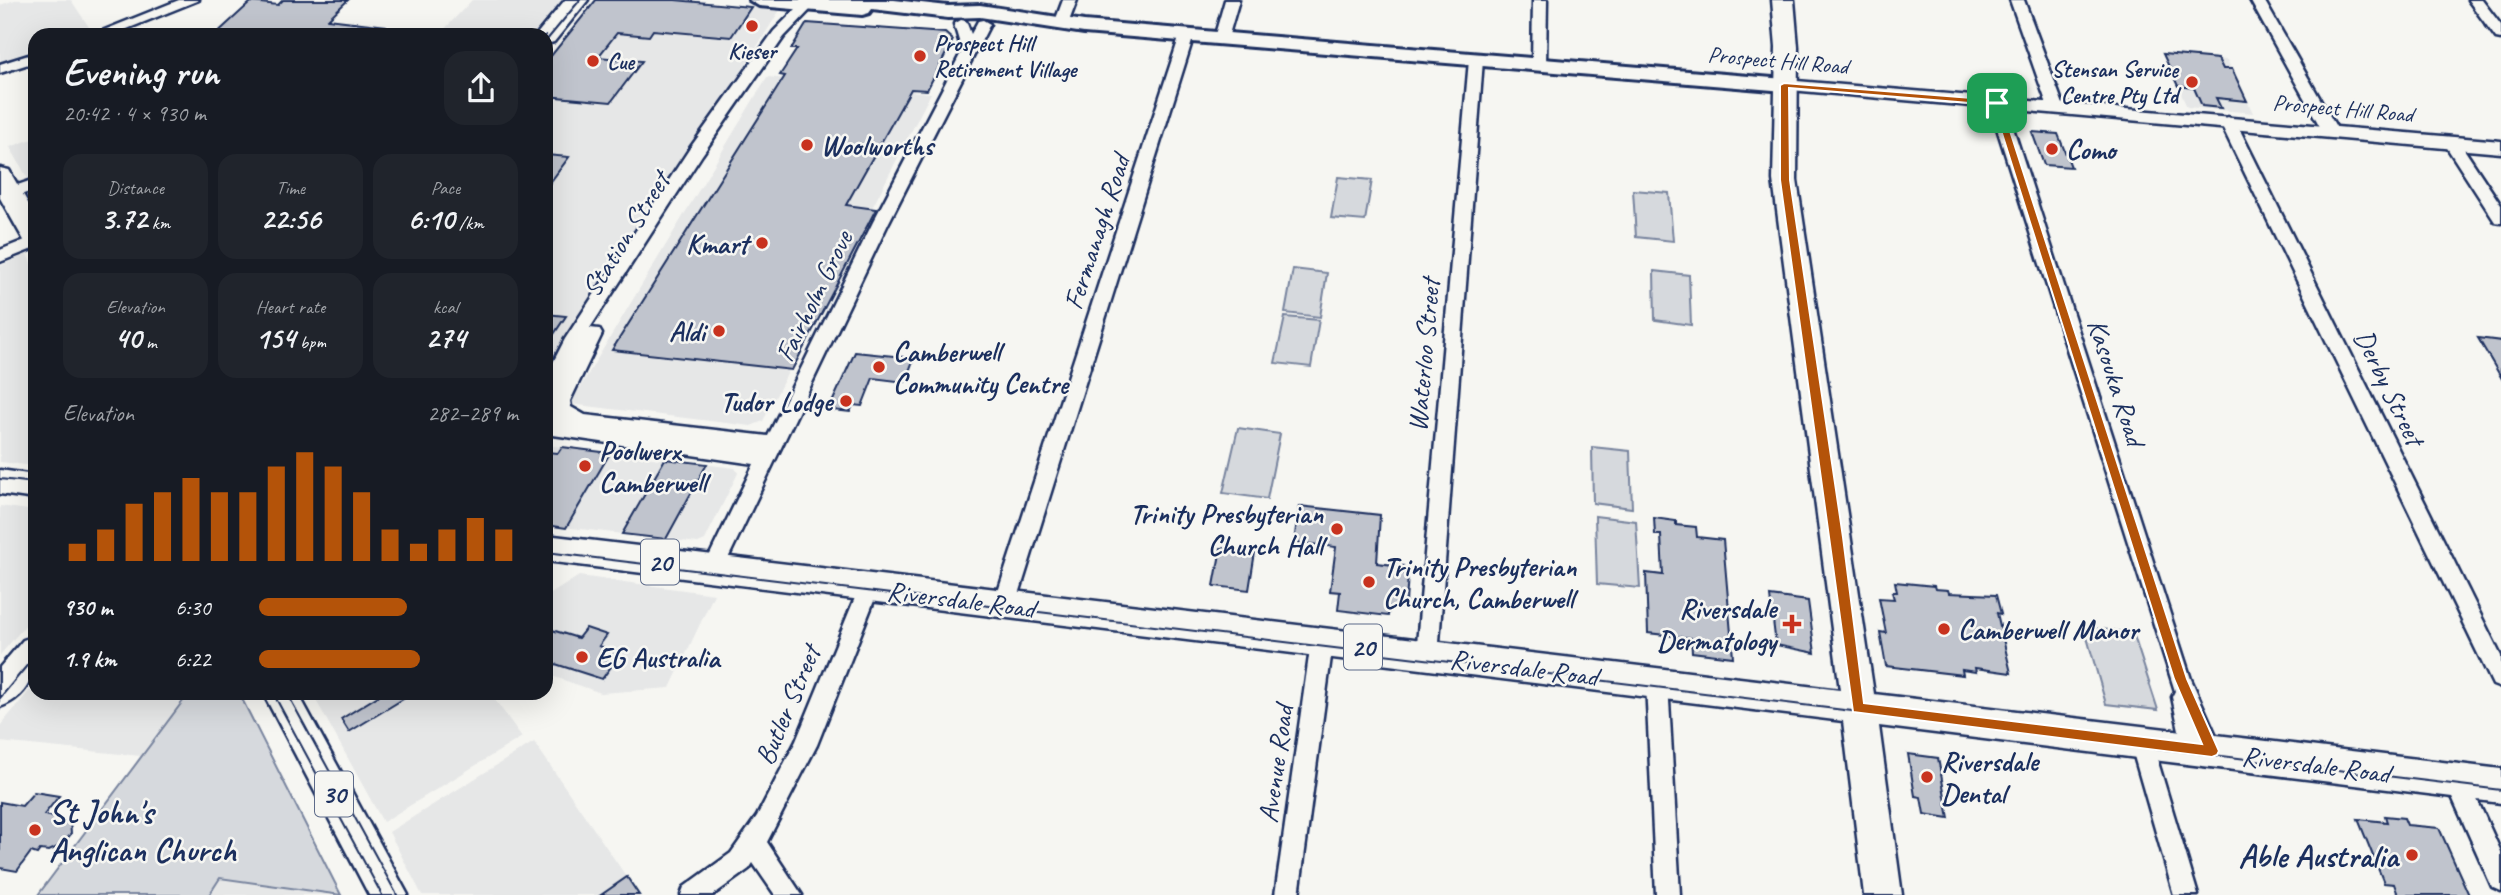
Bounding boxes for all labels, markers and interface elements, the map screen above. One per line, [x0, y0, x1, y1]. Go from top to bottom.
marker: Kieser [744, 18, 760, 34]
place label: Prospect Hill Retirement Village [934, 29, 1079, 84]
place label: Kieser [728, 37, 779, 66]
street label: Prospect Hill Road [1707, 40, 1853, 81]
place label: Cue [607, 47, 636, 76]
marker: Prospect Hill Retirement Village [912, 48, 928, 64]
text: Evening run [63, 49, 219, 96]
button: share [444, 51, 518, 125]
marker: Cue [585, 53, 601, 69]
place label: Stensan Service Centre Pty Ltd [2051, 55, 2182, 110]
pin [1967, 73, 2027, 133]
marker: Stensan Service Centre Pty Ltd [2184, 74, 2200, 90]
icon: arrive [1978, 84, 2016, 122]
street label: Prospect Hill Road [2272, 88, 2418, 129]
text: 20:42 · 4 × 930 m [63, 99, 206, 128]
place label: Woolworths [821, 128, 936, 163]
place label: Como [2066, 132, 2118, 167]
marker: Woolworths [799, 137, 815, 153]
marker: Como [2044, 141, 2060, 157]
street label: Fermanagh Road [1055, 147, 1139, 314]
street label: Station Street [573, 162, 679, 303]
text: Distance [107, 176, 164, 200]
text: Time [276, 176, 305, 200]
text: Pace [431, 176, 460, 200]
text: 3.72 [101, 200, 147, 238]
text: 22:56 [260, 200, 321, 238]
text: 6:10 [407, 200, 454, 238]
text: km [147, 211, 170, 235]
text: /km [454, 211, 484, 235]
street label: Fairholm Grove [767, 223, 861, 367]
place label: Kmart [686, 226, 753, 261]
marker: Kmart [754, 235, 770, 251]
street label: Waterloo Street [1399, 274, 1448, 433]
text: Elevation [106, 295, 165, 319]
text: Heart rate [256, 295, 325, 319]
text: kcal [433, 295, 458, 319]
place label: Aldi [669, 314, 709, 349]
street label: Kasouka Road [2080, 314, 2155, 454]
text: 40 [114, 319, 141, 357]
text: 154 [255, 319, 295, 357]
text: 274 [425, 319, 466, 357]
marker: Aldi [711, 323, 727, 339]
street label: Derby Street [2347, 324, 2434, 454]
text: m [141, 330, 157, 354]
text: bpm [295, 330, 326, 354]
place label: Camberwell Community Centre [893, 334, 1071, 402]
marker: Camberwell Community Centre [871, 359, 887, 375]
place label: Tudor Lodge [720, 384, 835, 419]
marker: Tudor Lodge [838, 393, 854, 409]
text: Elevation [63, 399, 134, 428]
text: 282–289 m [427, 399, 518, 428]
place label: Poolwerx Camberwell [599, 433, 711, 500]
marker: Poolwerx Camberwell [577, 458, 593, 474]
place label: Trinity Presbyterian Church Hall [1130, 496, 1328, 563]
marker: Trinity Presbyterian Church Hall [1329, 521, 1345, 537]
road number: 20 [641, 540, 679, 584]
place label: Trinity Presbyterian Church, Camberwell [1383, 549, 1579, 616]
street label: Riversdale Road [885, 573, 1041, 626]
marker: Trinity Presbyterian Church, Camberwell [1361, 574, 1377, 590]
place label: Riversdale Dermatology [1657, 591, 1779, 658]
text: 930 m [63, 593, 112, 622]
text: 6:30 [175, 593, 211, 622]
place label: Camberwell Manor [1958, 612, 2141, 647]
marker: Riversdale Dermatology [1782, 614, 1802, 634]
marker: Camberwell Manor [1936, 621, 1952, 637]
road number: 20 [1344, 624, 1382, 670]
street label: Butler Street [747, 637, 830, 770]
place label: EG Australia [596, 640, 722, 675]
street label: Riversdale Road [1448, 641, 1604, 694]
text: 1.9 km [63, 645, 116, 674]
text: 6:22 [175, 645, 211, 674]
marker: EG Australia [574, 649, 590, 665]
street label: Avenue Road [1250, 699, 1302, 825]
street label: Riversdale Road [2240, 738, 2396, 791]
place label: Riversdale Dental [1941, 744, 2040, 811]
marker: Riversdale Dental [1919, 769, 1935, 785]
road number: 30 [315, 772, 353, 816]
place label: St John's Anglican Church [49, 791, 237, 871]
marker: St John's Anglican Church [27, 822, 43, 838]
place label: Able Australia [2238, 835, 2400, 877]
marker: Able Australia [2404, 847, 2420, 863]

